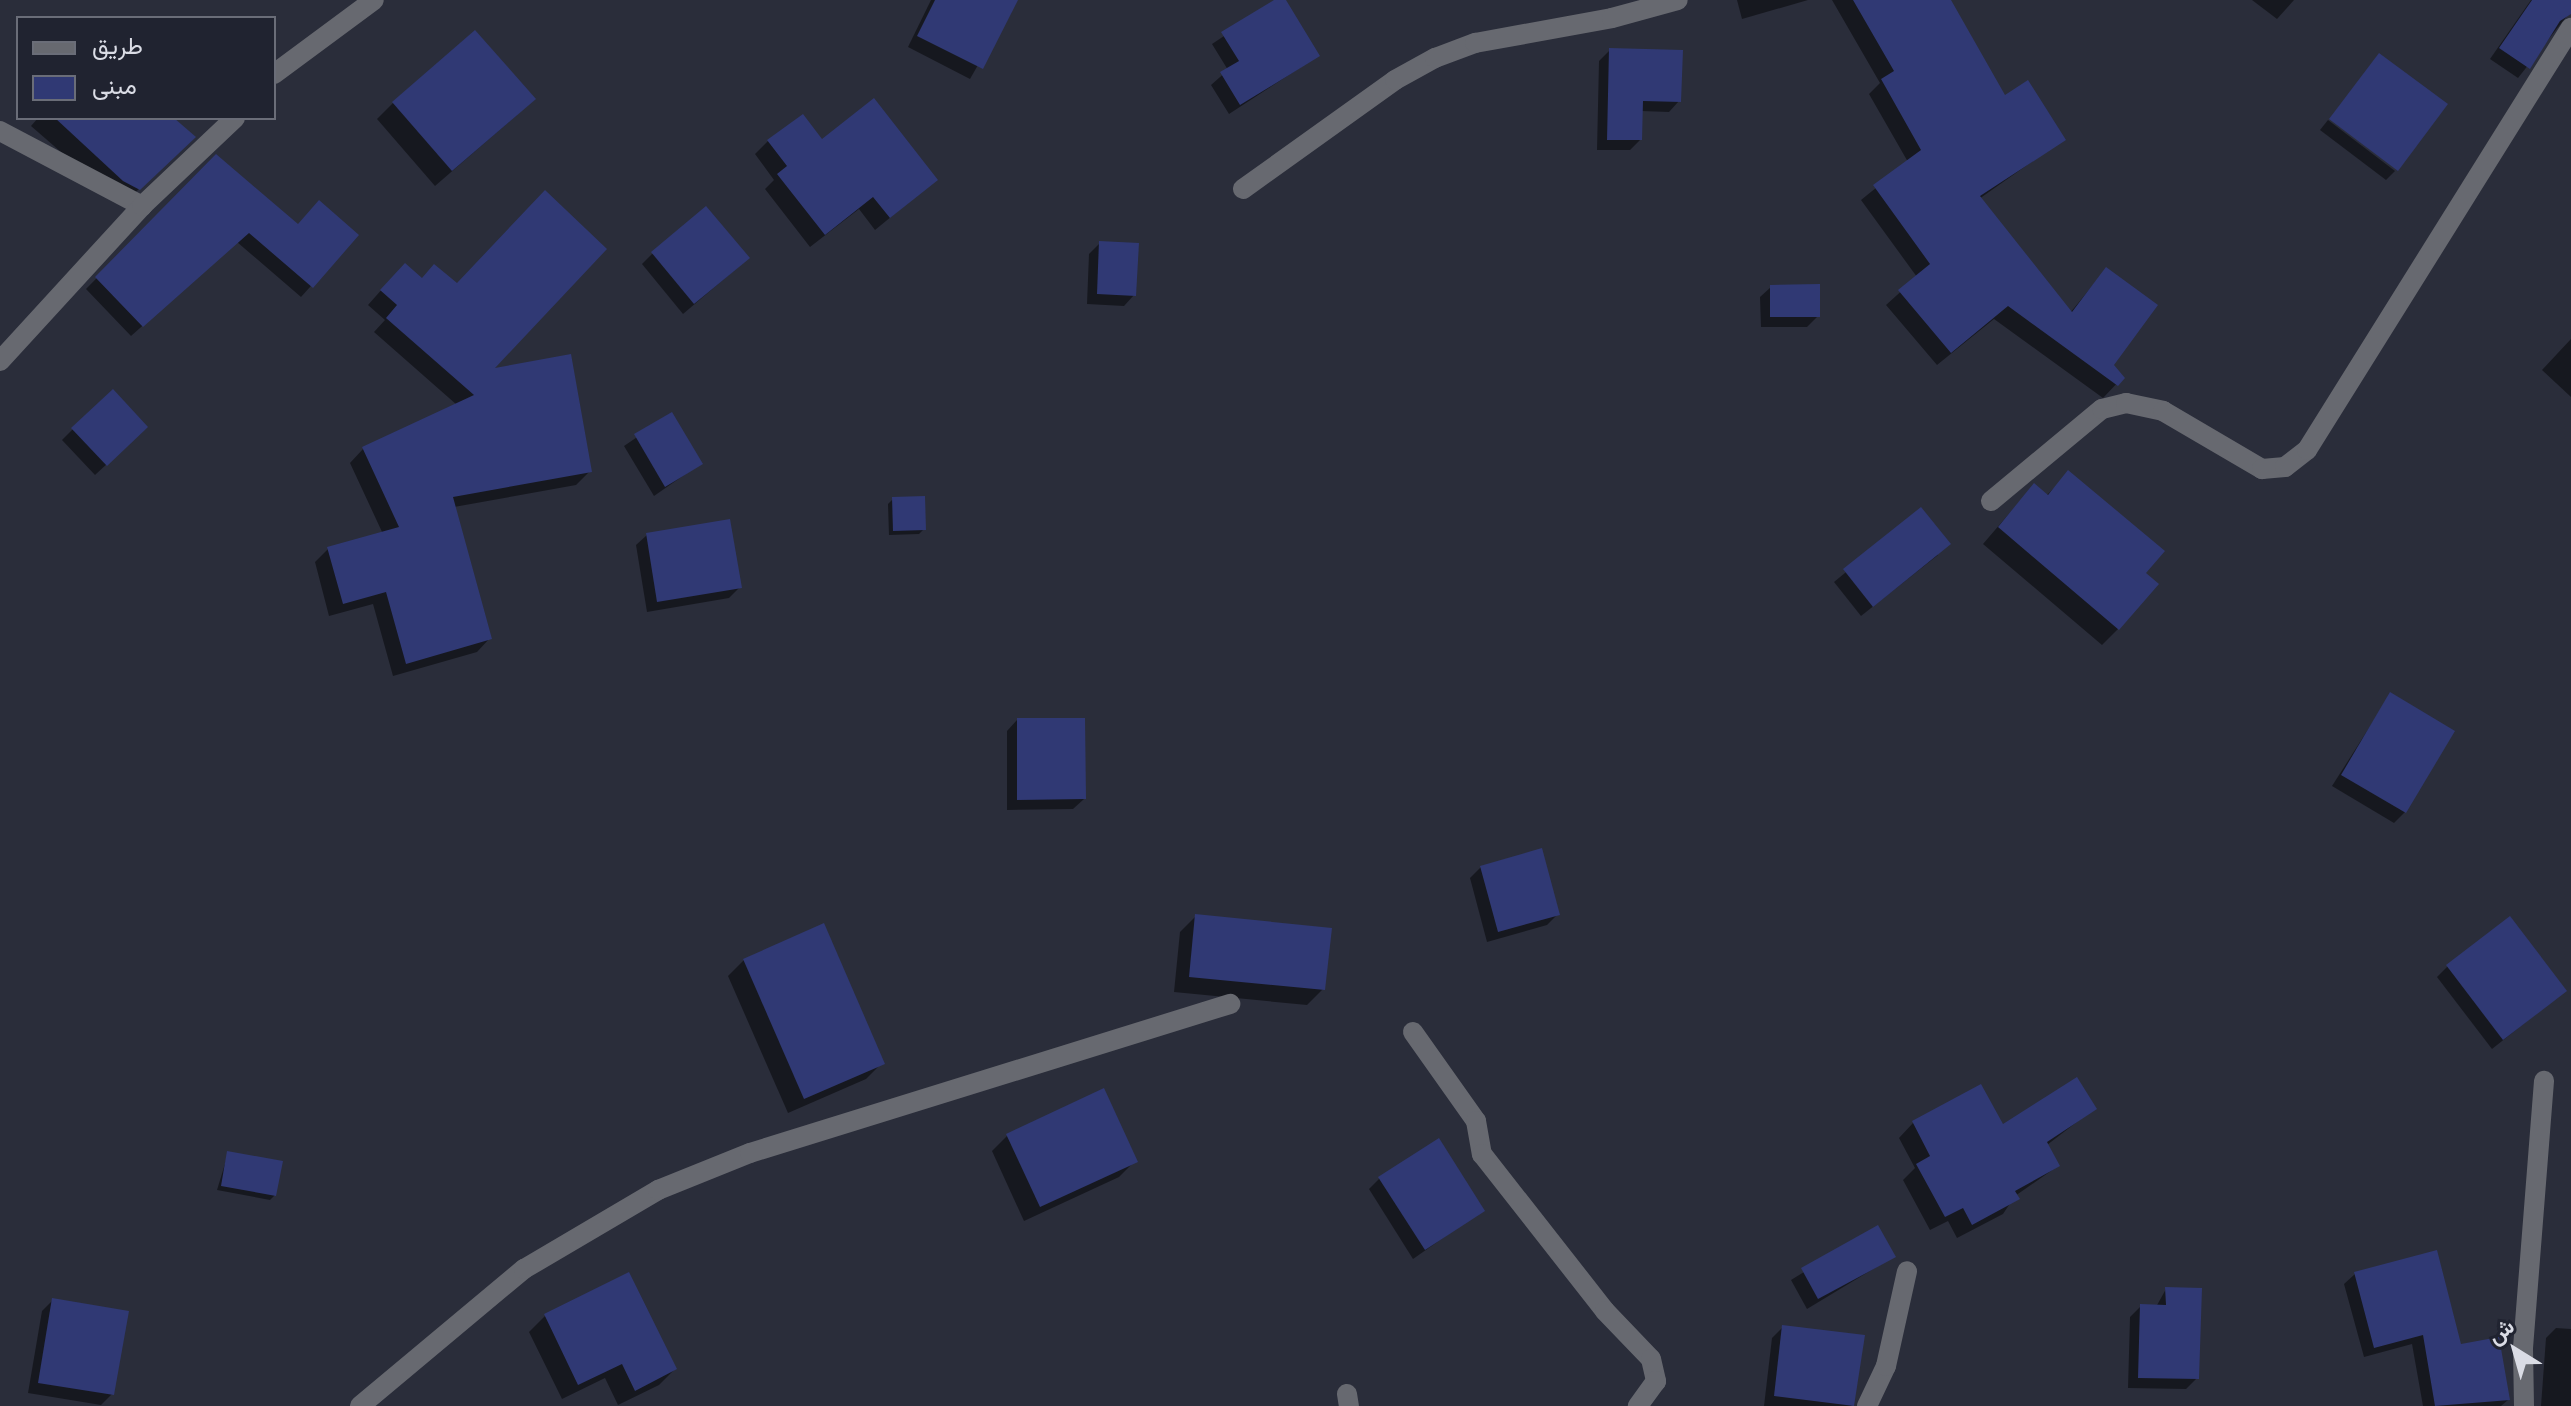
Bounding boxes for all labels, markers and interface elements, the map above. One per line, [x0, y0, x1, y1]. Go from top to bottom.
legend [16, 16, 276, 120]
text: طريق [92, 30, 143, 59]
text: مبنى [92, 70, 137, 99]
north arrow [2475, 1310, 2555, 1390]
text: ش [2482, 1312, 2519, 1349]

